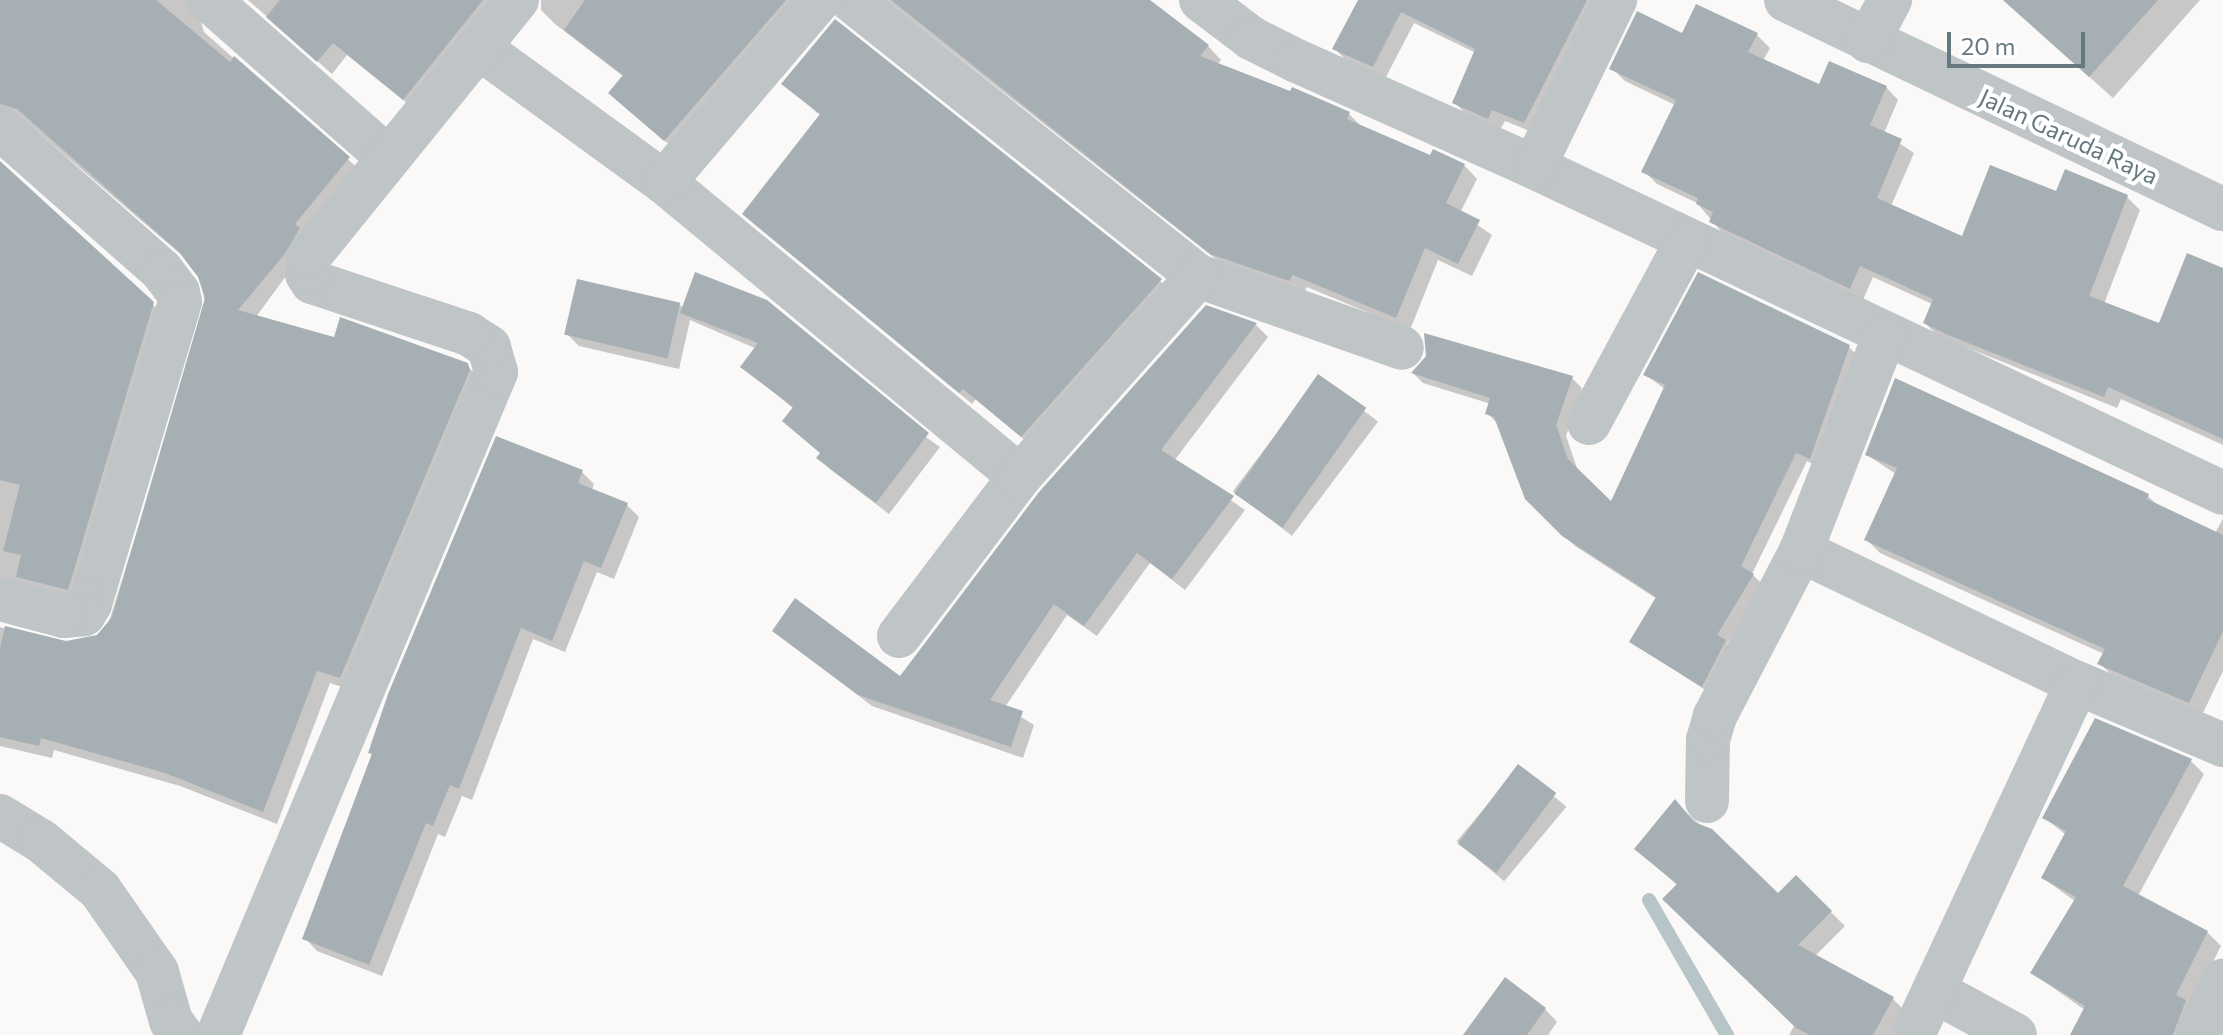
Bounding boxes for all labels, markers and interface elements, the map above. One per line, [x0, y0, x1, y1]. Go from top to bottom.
scale bar [1951, 16, 2089, 66]
text: 20 m [1961, 31, 2015, 60]
street label: Jalan Garuda Raya [1975, 82, 2163, 190]

